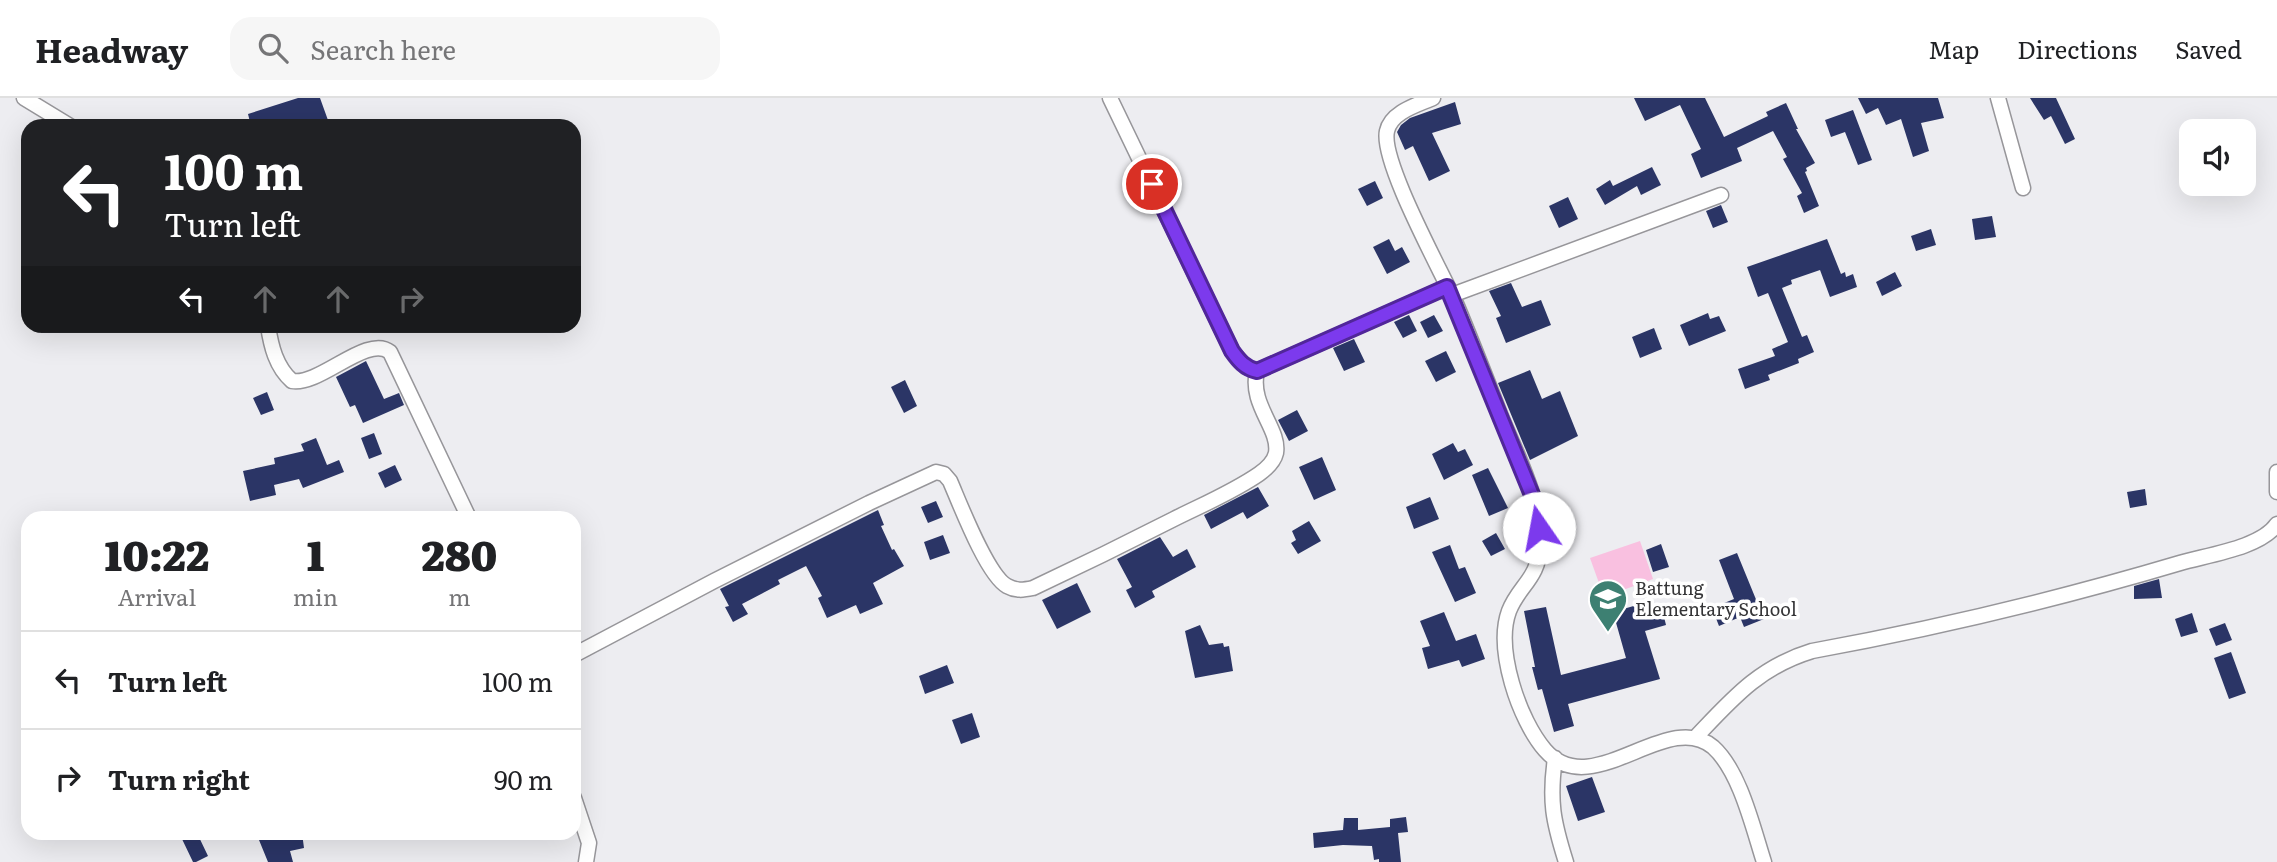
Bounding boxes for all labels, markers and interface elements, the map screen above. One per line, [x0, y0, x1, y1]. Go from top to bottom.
search box [230, 17, 720, 80]
text: Headway [35, 24, 188, 73]
icon: search [254, 29, 292, 67]
text: Search here [310, 29, 456, 68]
text: Map [1928, 31, 1979, 66]
text: Directions [2017, 31, 2137, 66]
text: Saved [2175, 31, 2242, 66]
map controls [2179, 119, 2256, 196]
button: sound [2179, 119, 2256, 196]
text: 100 m [164, 132, 303, 205]
icon: left [49, 147, 140, 238]
pin [1122, 154, 1182, 214]
icon: arrive [1133, 165, 1171, 203]
text: Turn left [164, 199, 301, 247]
icon: left [173, 280, 211, 318]
icon: ahead [246, 280, 284, 318]
icon: ahead [319, 280, 357, 318]
icon: right [392, 280, 430, 318]
position arrow [1502, 491, 1576, 565]
text: 10:22 [105, 522, 209, 584]
text: 1 [307, 522, 324, 584]
text: 280 [422, 522, 497, 584]
place label: Battung Elementary School [1635, 574, 1797, 622]
school or university icon: Battung Elementary School [1587, 578, 1629, 633]
text: Arrival [118, 579, 196, 613]
text: min [293, 579, 338, 613]
text: m [448, 579, 471, 613]
icon: left [49, 661, 87, 699]
text: Turn left [108, 661, 227, 700]
text: 100 m [482, 661, 553, 700]
icon: right [49, 759, 87, 797]
text: Turn right [108, 759, 250, 798]
text: 90 m [494, 759, 553, 798]

